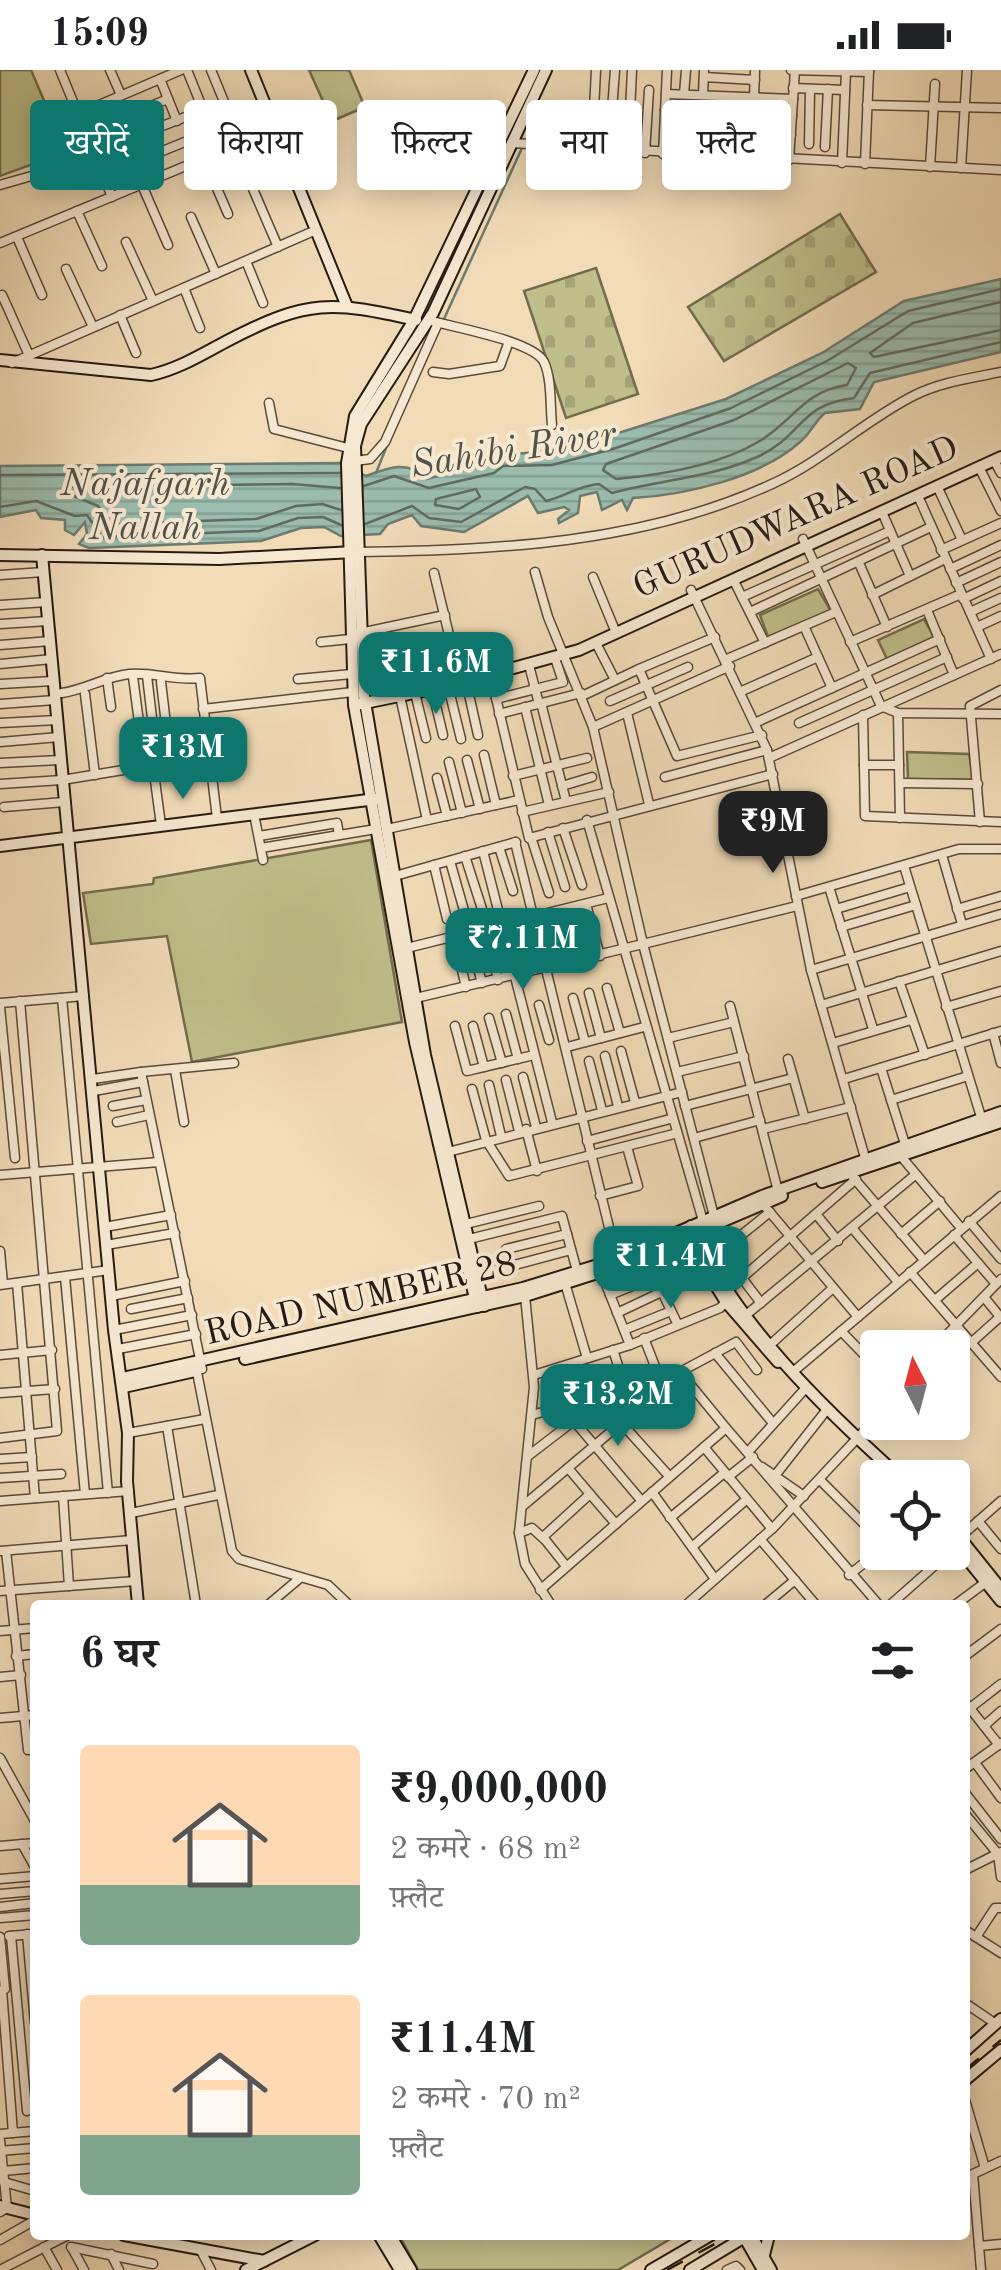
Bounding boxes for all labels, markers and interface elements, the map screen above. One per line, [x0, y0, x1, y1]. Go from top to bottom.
text: 15:09 [50, 16, 149, 54]
chip: खरीदें [30, 100, 164, 190]
chip: किराया [184, 100, 337, 190]
chip: फ़िल्टर [357, 100, 506, 190]
chip: नया [526, 100, 642, 190]
chip: फ़्लैट [662, 100, 791, 190]
water label: Sahibi River [408, 416, 620, 486]
street label: GURUDWARA ROAD [628, 431, 964, 606]
water label: Najafgarh Nallah [59, 466, 230, 548]
pin: ₹11.6M [355, 632, 517, 717]
text: ₹11.6M [380, 648, 492, 680]
pin: ₹13M [124, 717, 242, 802]
text: ₹13M [141, 733, 225, 765]
pin: ₹9M [725, 791, 821, 876]
text: ₹9M [740, 807, 806, 839]
pin: ₹7.11M [442, 908, 604, 993]
text: ₹7.11M [467, 924, 579, 956]
pin: ₹11.4M [590, 1226, 752, 1311]
text: ₹11.4M [615, 1242, 727, 1274]
street label: ROAD NUMBER 28 [201, 1247, 520, 1352]
north arrow [860, 1330, 970, 1440]
map controls [860, 1330, 970, 1570]
pin: ₹13.2M [537, 1364, 699, 1449]
text: ₹13.2M [562, 1380, 674, 1412]
button: locate [860, 1460, 970, 1570]
icon: filters [865, 1633, 920, 1688]
text: 6 घर [80, 1635, 158, 1677]
text: ₹9,000,000 [390, 1770, 608, 1812]
icon: home [160, 1785, 280, 1905]
text: 2 कमरे · 68 m² [390, 1834, 581, 1866]
text: फ़्लैट [390, 1884, 443, 1916]
text: ₹11.4M [390, 2020, 536, 2062]
icon: home [160, 2035, 280, 2155]
text: 2 कमरे · 70 m² [390, 2084, 581, 2116]
text: फ़्लैट [390, 2134, 443, 2166]

